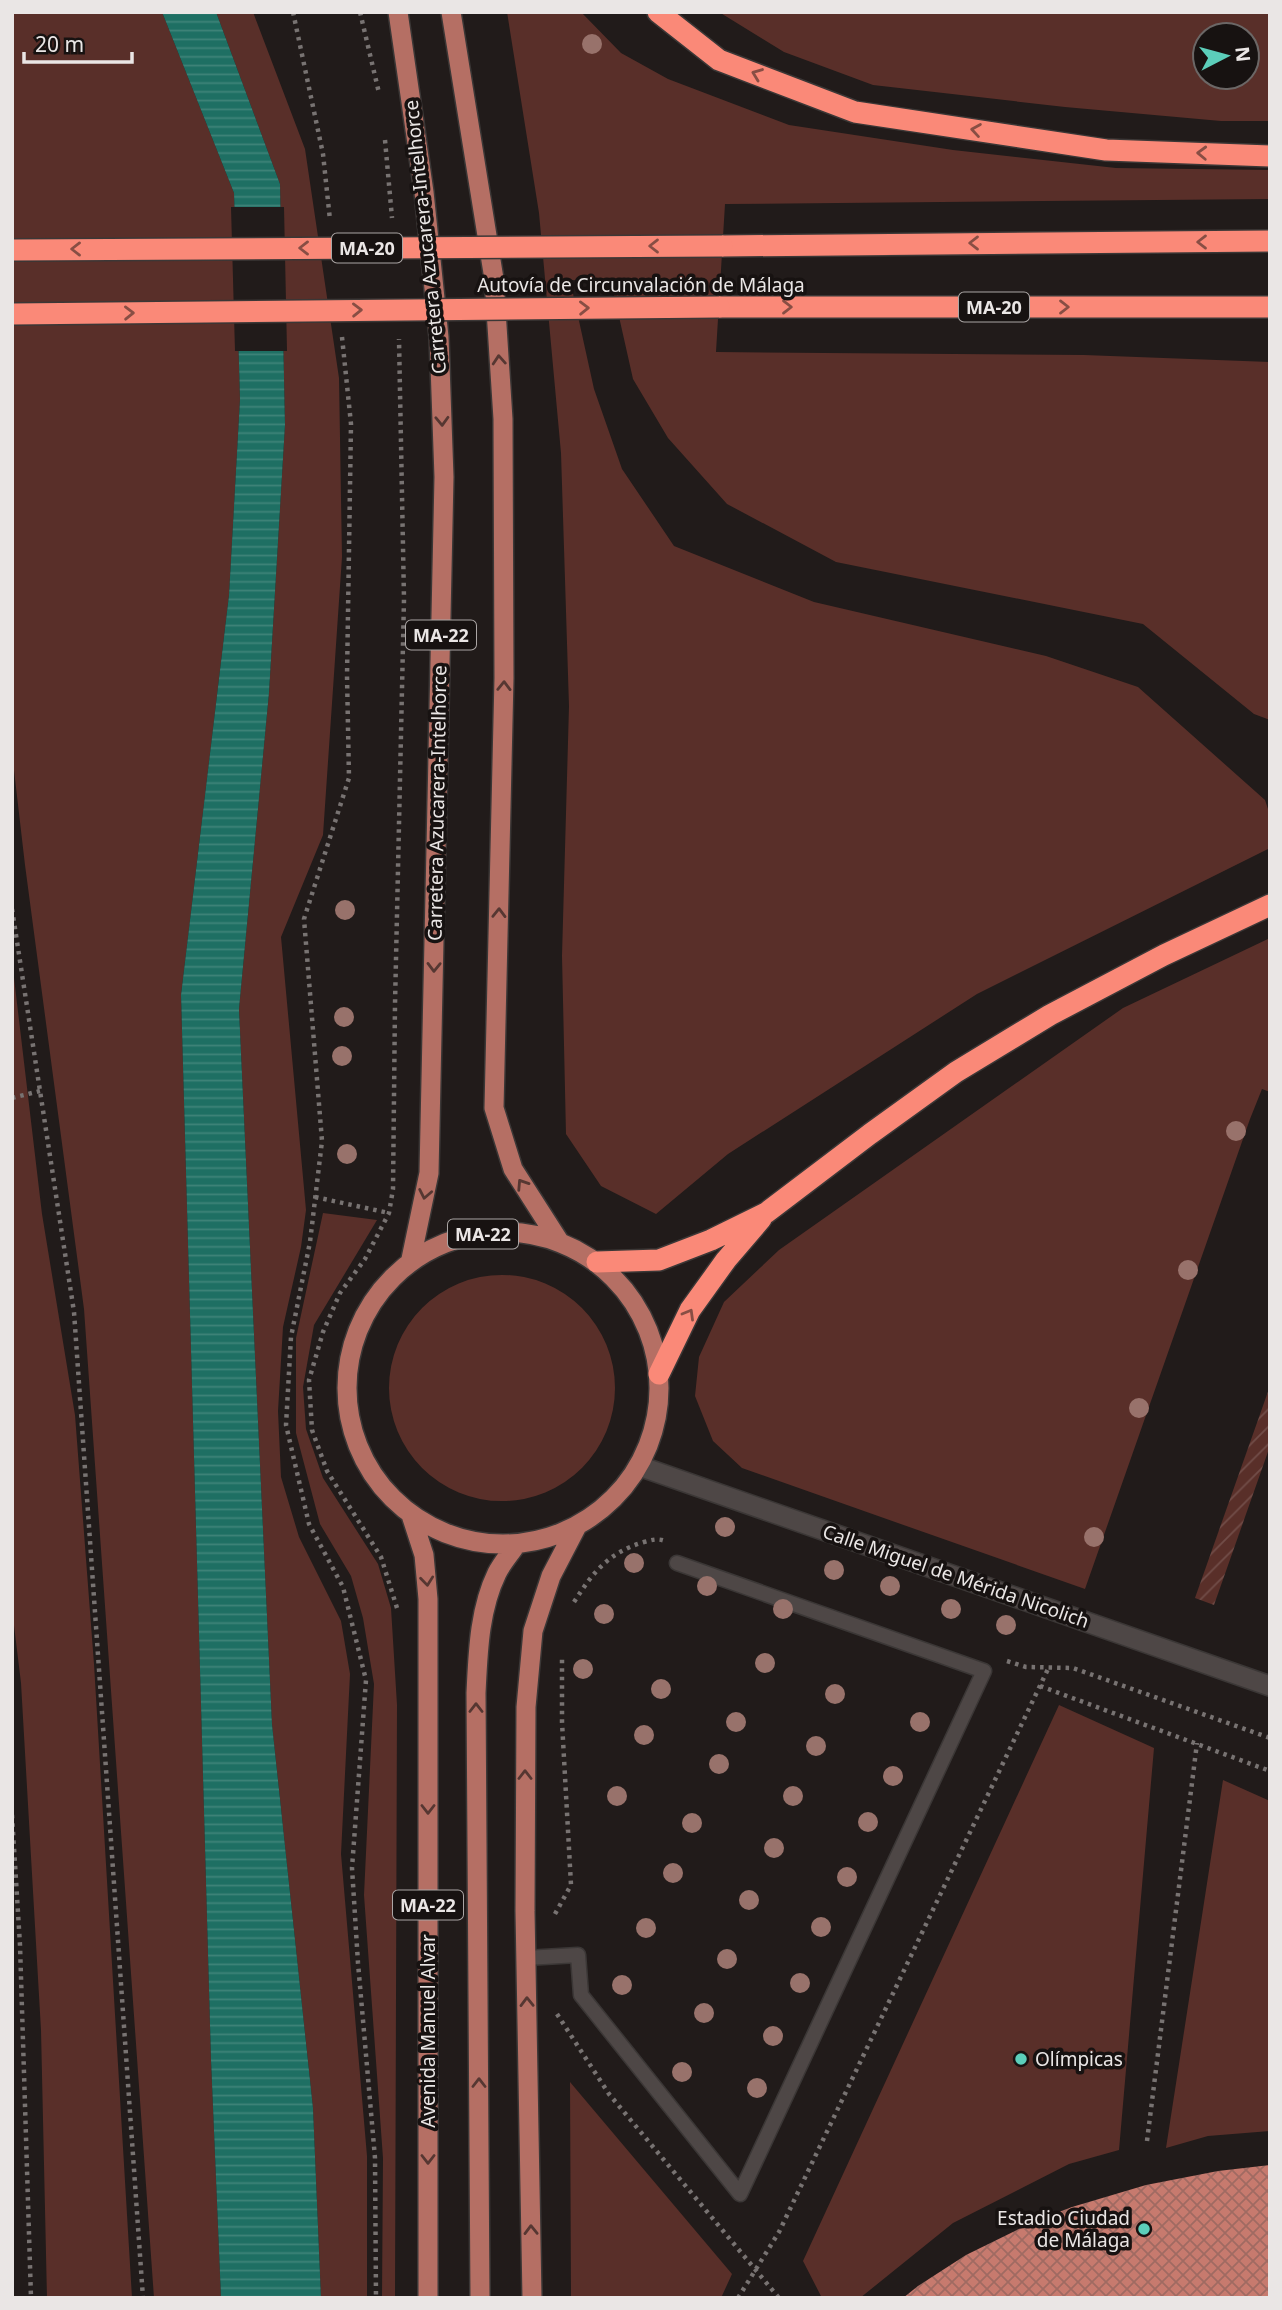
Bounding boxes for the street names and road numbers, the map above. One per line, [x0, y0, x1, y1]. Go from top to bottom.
street label: Carretera Azucarera-Intelhorce [398, 99, 452, 375]
road number: MA-20 [332, 234, 402, 262]
street label: Autovía de Circunvalación de Málaga [477, 272, 805, 298]
road number: MA-20 [959, 292, 1029, 321]
road number: MA-22 [406, 620, 476, 650]
street label: Carretera Azucarera-Intelhorce [422, 665, 452, 941]
road number: MA-22 [448, 1219, 518, 1248]
street label: Calle Miguel de Mérida Nicolich [819, 1518, 1093, 1634]
road number: MA-22 [393, 1891, 463, 1920]
street label: Avenida Manuel Alvar [415, 1934, 441, 2128]

